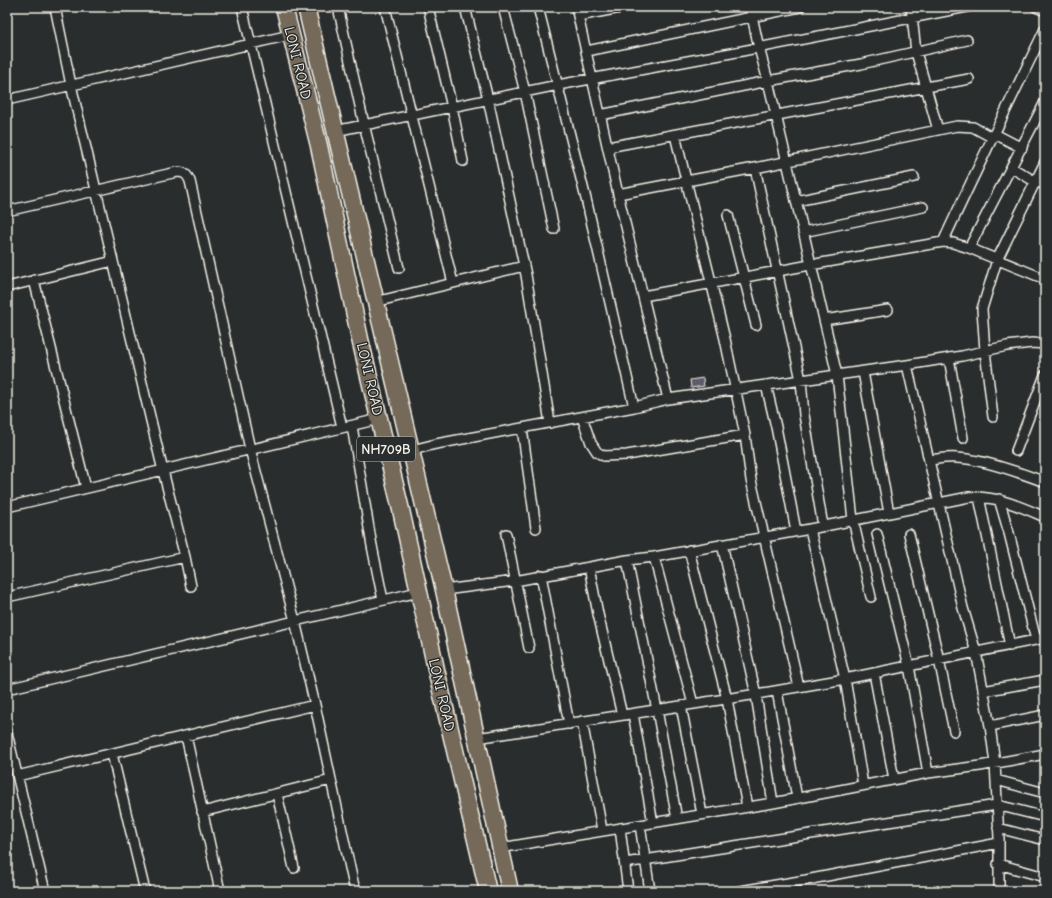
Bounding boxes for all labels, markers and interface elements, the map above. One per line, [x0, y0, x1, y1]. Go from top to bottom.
street label: LONI ROAD [280, 25, 316, 101]
street label: LONI ROAD [353, 341, 387, 417]
road number: NH709B [357, 437, 415, 461]
street label: LONI ROAD [425, 657, 459, 733]

